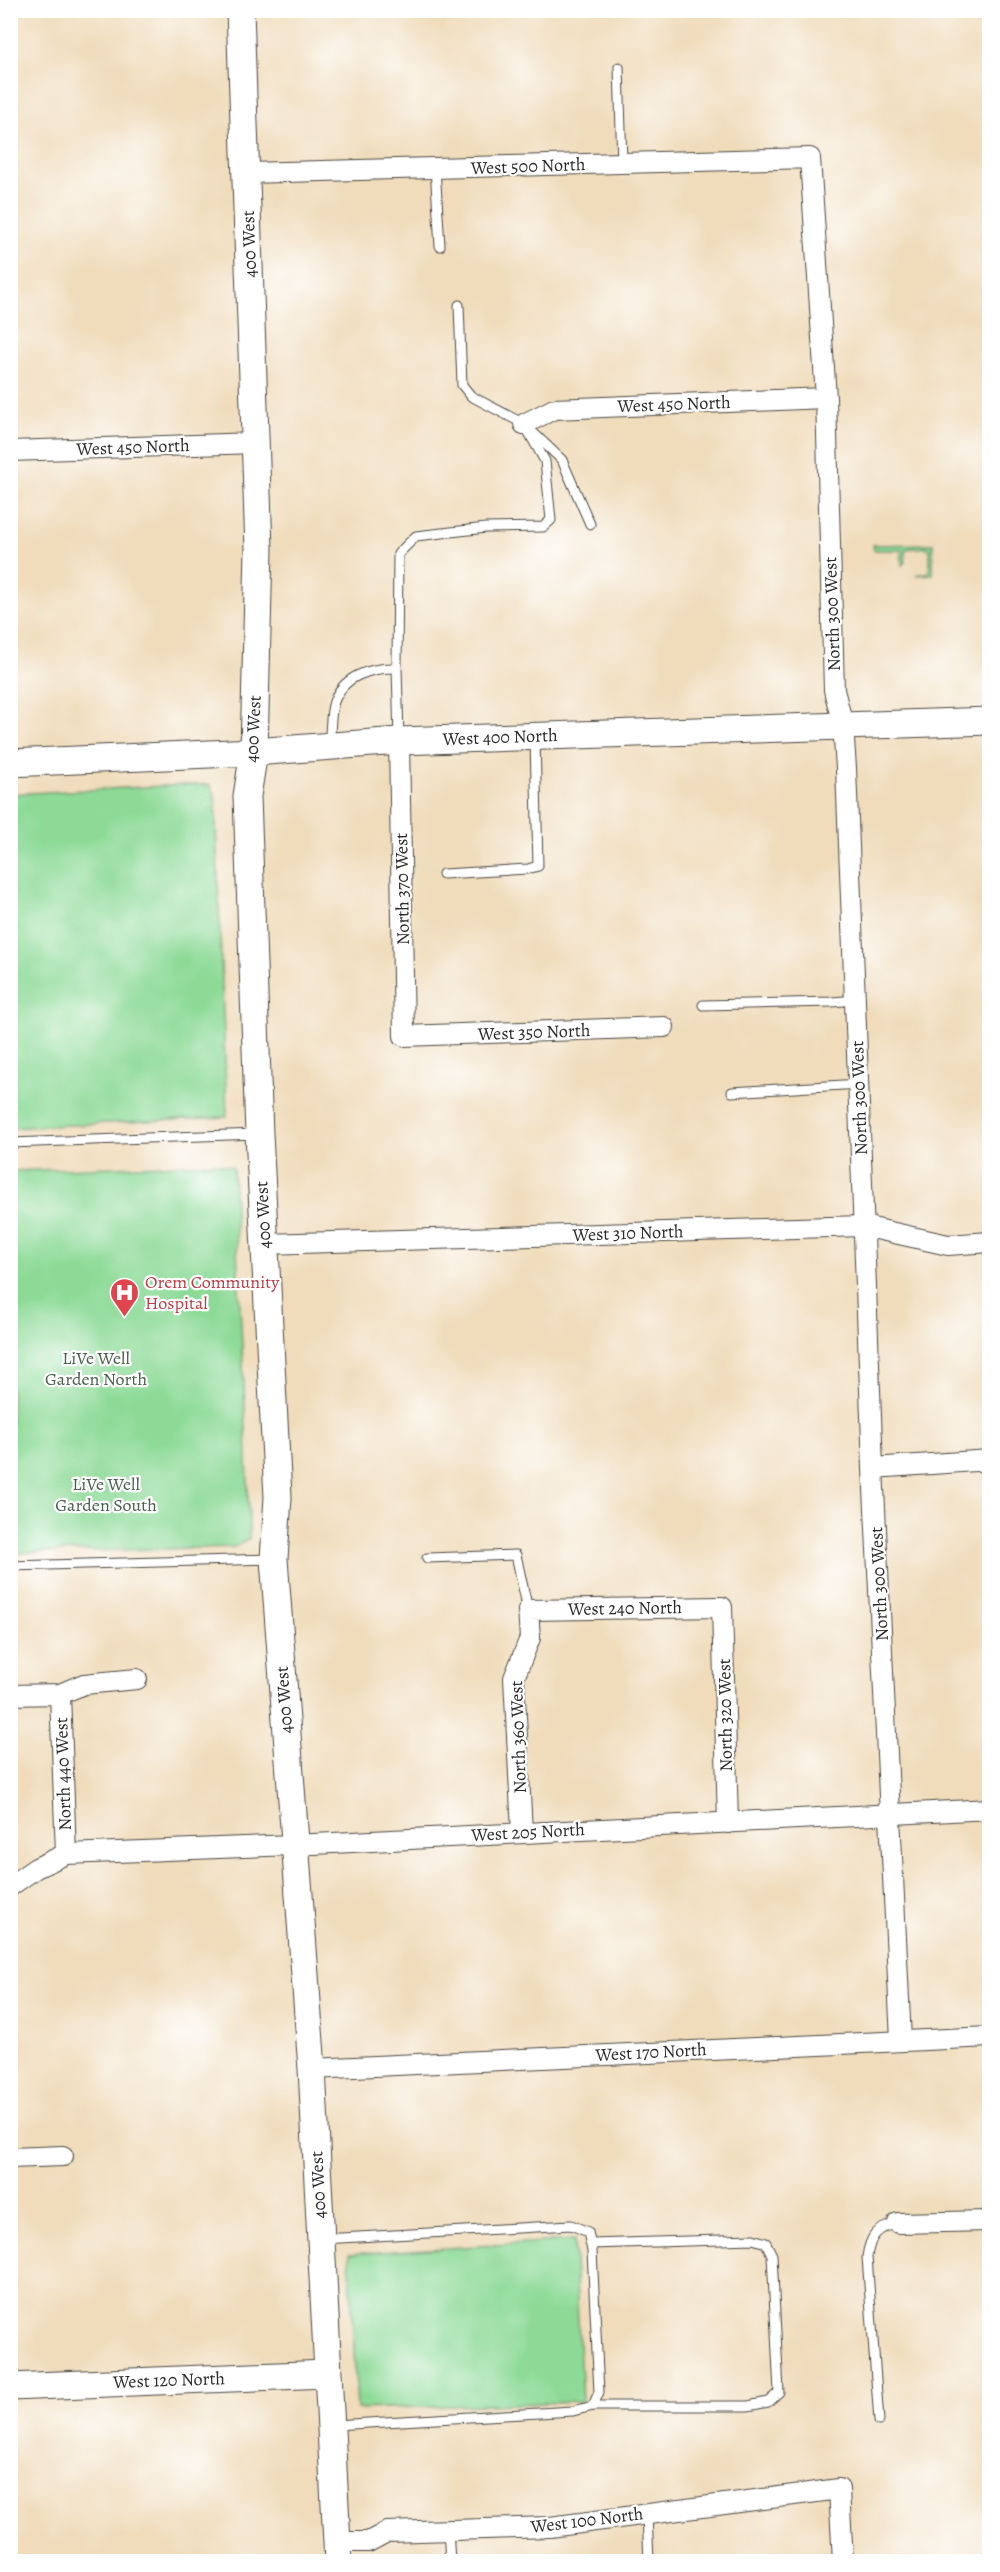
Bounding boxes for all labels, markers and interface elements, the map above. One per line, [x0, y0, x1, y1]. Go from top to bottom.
street label: West 500 North [469, 152, 586, 180]
street label: 400 West [236, 210, 262, 278]
street label: West 450 North [616, 390, 731, 418]
street label: West 450 North [75, 433, 190, 461]
street label: North 300 West [818, 556, 846, 672]
street label: 400 West [239, 695, 267, 763]
street label: West 400 North [441, 723, 558, 751]
street label: North 370 West [389, 833, 415, 945]
street label: West 350 North [476, 1018, 591, 1046]
street label: North 300 West [845, 1040, 873, 1156]
street label: 400 West [249, 1181, 277, 1249]
street label: West 310 North [571, 1219, 684, 1247]
place label: Orem Community Hospital [145, 1270, 280, 1315]
hospital icon: Orem Community Hospital [108, 1276, 140, 1318]
park label: LiVe Well Garden North [45, 1346, 147, 1391]
park label: LiVe Well Garden South [55, 1472, 157, 1517]
street label: North 300 West [864, 1526, 894, 1642]
street label: West 240 North [567, 1595, 683, 1621]
street label: North 320 West [712, 1658, 738, 1772]
street label: 400 West [270, 1665, 298, 1735]
street label: North 360 West [504, 1680, 532, 1794]
street label: North 440 West [49, 1717, 77, 1831]
street label: West 205 North [470, 1817, 586, 1847]
street label: West 170 North [594, 2037, 707, 2067]
street label: 400 West [304, 2151, 332, 2219]
street label: West 120 North [112, 2366, 226, 2394]
street label: West 100 North [528, 2501, 645, 2539]

